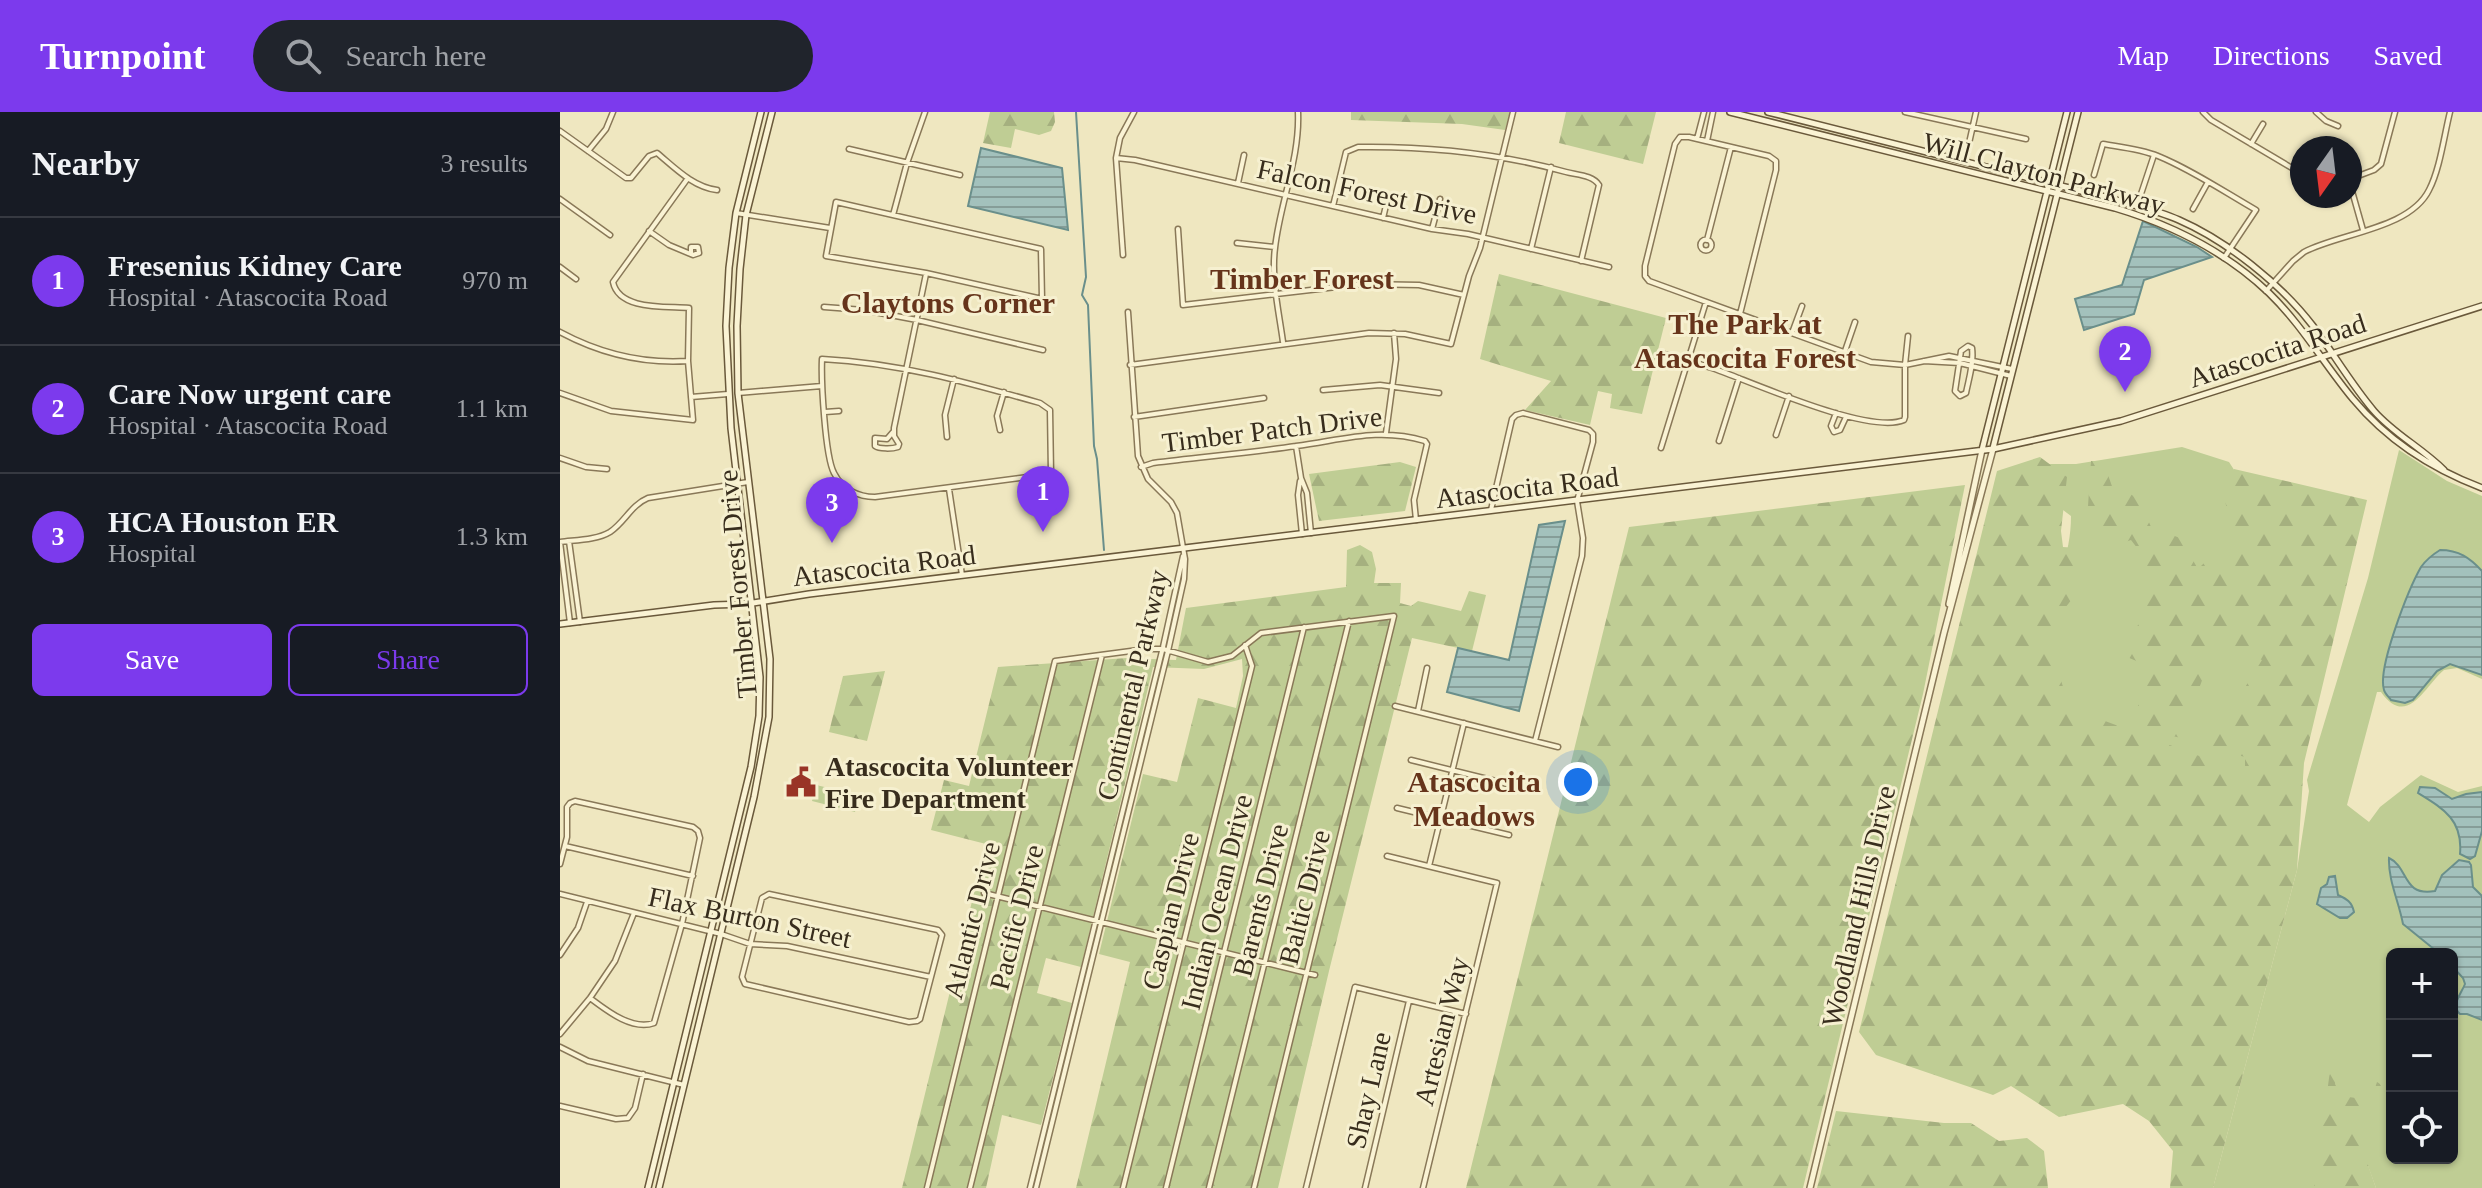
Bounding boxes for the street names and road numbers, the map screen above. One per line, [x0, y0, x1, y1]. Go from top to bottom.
street label: Will Clayton Parkway [1919, 126, 2168, 221]
street label: Falcon Forest Drive [1254, 153, 1480, 230]
street label: Atascocita Road [2185, 307, 2370, 394]
street label: Timber Patch Drive [1160, 401, 1384, 458]
street label: Atascocita Road [1434, 461, 1620, 514]
street label: Timber Forest Drive [712, 468, 763, 699]
street label: Atascocita Road [791, 539, 977, 592]
street label: Continental Parkway [1091, 567, 1174, 803]
street label: Woodland Hills Drive [1816, 782, 1901, 1030]
street label: Indian Ocean Drive [1175, 791, 1258, 1013]
street label: Barents Drive [1227, 821, 1294, 980]
street label: Baltic Drive [1273, 827, 1336, 968]
street label: Caspian Drive [1136, 829, 1205, 993]
street label: Atlantic Drive [937, 838, 1006, 1002]
street label: Pacific Drive [983, 841, 1049, 993]
street label: Flax Burton Street [645, 881, 855, 954]
street label: Artesian Way [1408, 954, 1475, 1109]
street label: Shay Lane [1340, 1029, 1397, 1152]

